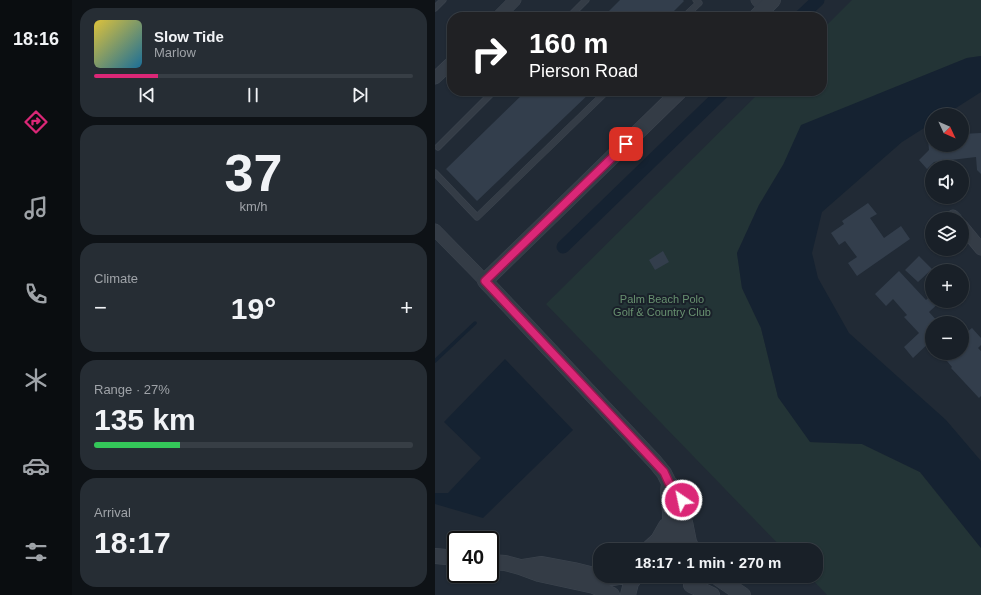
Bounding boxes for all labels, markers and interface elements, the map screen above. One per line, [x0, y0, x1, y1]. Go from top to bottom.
text: Slow Tide [154, 28, 224, 45]
icon: right [463, 28, 515, 80]
text: 160 m [529, 28, 608, 59]
text: 18:16 [13, 29, 59, 49]
text: Marlow [154, 45, 196, 60]
text: Pierson Road [529, 61, 638, 81]
icon: previous [136, 84, 158, 106]
icon: pause [242, 84, 264, 106]
icon: next [349, 84, 371, 106]
icon: directions [22, 108, 50, 136]
north arrow [925, 108, 969, 152]
map controls [925, 108, 969, 360]
pin [609, 127, 643, 161]
icon: arrive [615, 133, 637, 155]
text: 37 [225, 144, 282, 202]
button: sound [925, 160, 969, 204]
icon: music [22, 194, 50, 222]
text: km/h [239, 199, 268, 214]
button: layers [925, 212, 969, 256]
button: + [925, 264, 969, 308]
text: Climate [94, 271, 138, 286]
icon: phone [22, 280, 50, 308]
text: 19° [231, 292, 276, 325]
park label: Palm Beach Polo Golf & Country Club [613, 293, 711, 318]
text: − [94, 295, 107, 320]
text: + [400, 295, 413, 320]
button: − [925, 316, 969, 360]
icon: climate [22, 366, 50, 394]
text: Range · 27% [94, 382, 170, 397]
text: 135 km [94, 403, 196, 436]
icon: car [22, 452, 50, 480]
position arrow [661, 479, 703, 521]
text: Arrival [94, 505, 131, 520]
text: 18:17 [94, 526, 171, 559]
speed limit sign: 40 [447, 531, 499, 583]
icon: filters [22, 538, 50, 566]
text: 18:17 · 1 min · 270 m [635, 554, 781, 571]

